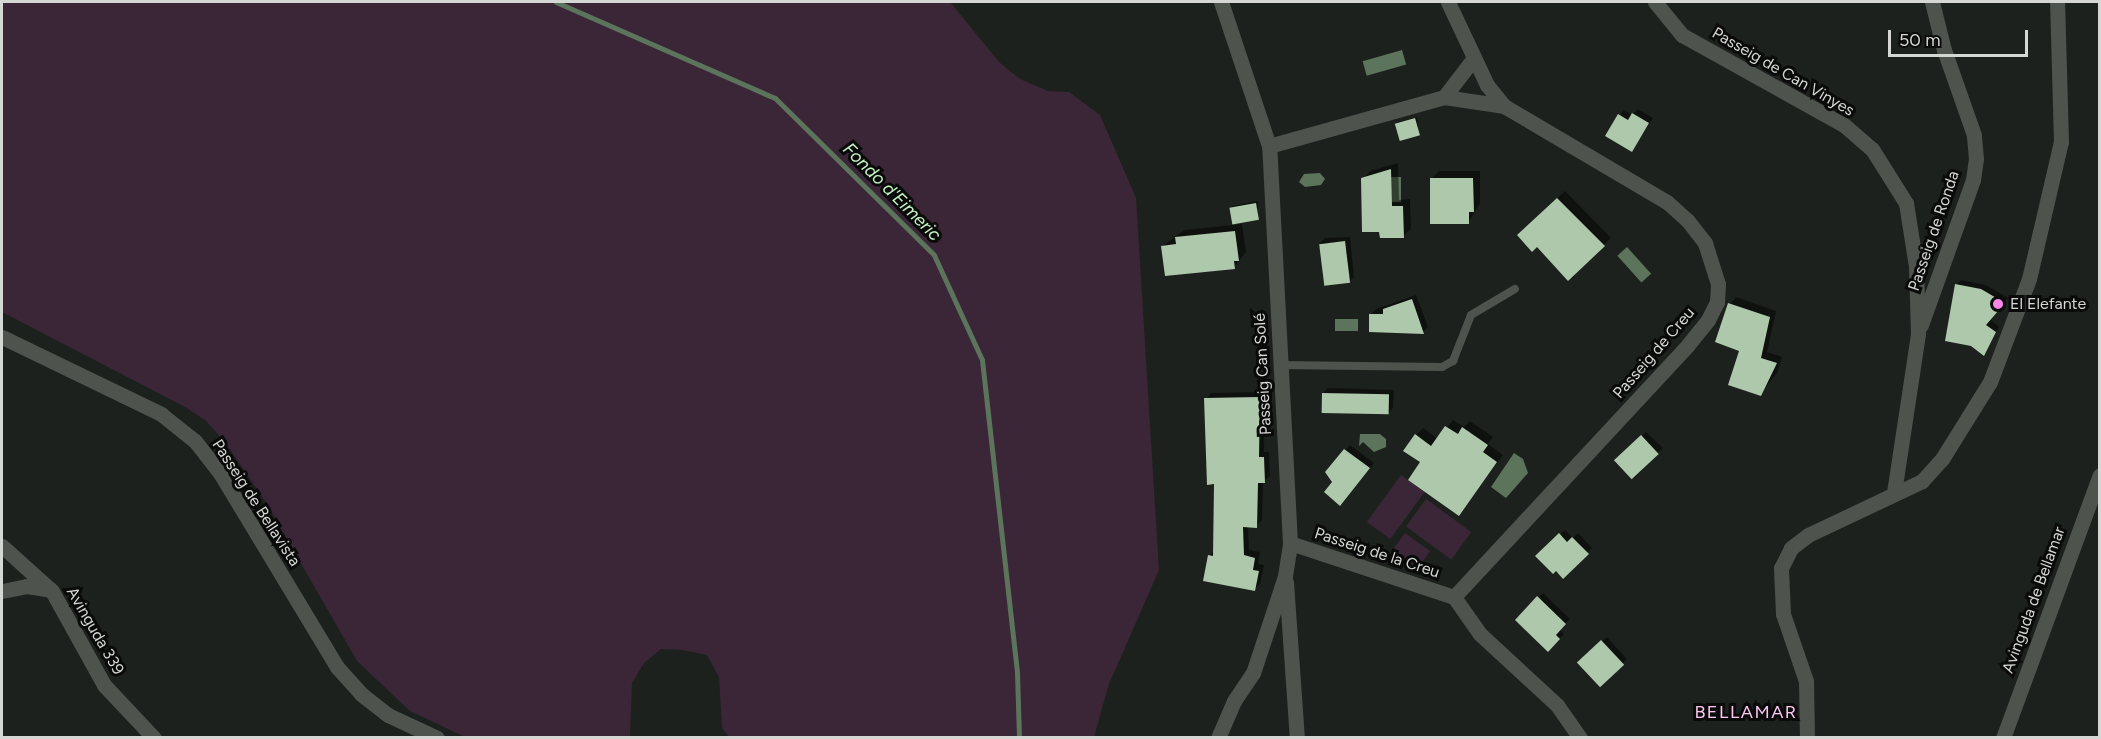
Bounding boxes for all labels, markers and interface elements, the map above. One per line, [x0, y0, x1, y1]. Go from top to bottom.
scale bar [1891, 18, 2030, 56]
street label: Passeig de Can Vinyes [1709, 24, 1857, 120]
text: 50 m [1899, 29, 1941, 51]
water label: Fondo d'Eimeric [838, 138, 946, 246]
street label: Passeig de Ronda [1904, 168, 1964, 294]
place label: El Elefante [2010, 294, 2086, 314]
marker: El Elefante [1991, 297, 2005, 311]
street label: Passeig de Creu [1609, 303, 1699, 403]
street label: Passeig Can Solé [1250, 313, 1276, 435]
street label: Passeig de Bellavista [208, 436, 304, 570]
street label: Passeig de la Creu [1312, 524, 1442, 582]
street label: Avinguda de Bellamar [1999, 524, 2069, 676]
street label: Avinguda 339 [62, 584, 128, 678]
district label: BELLAMAR [1694, 701, 1798, 723]

